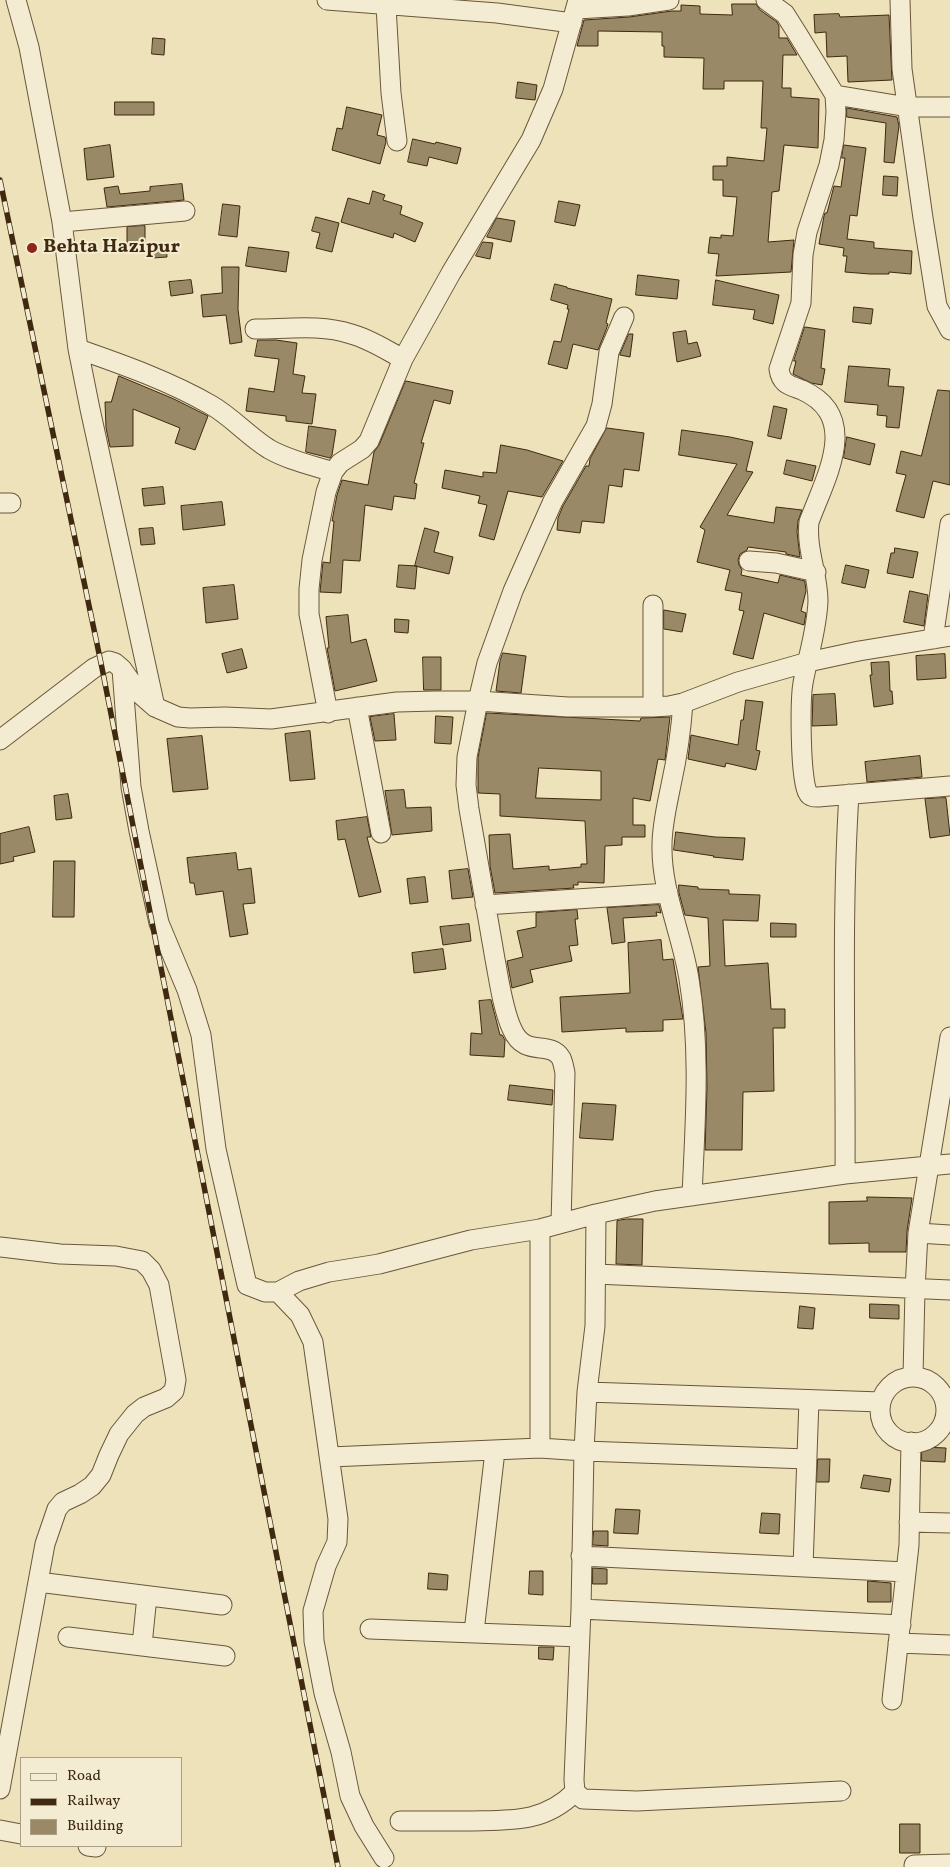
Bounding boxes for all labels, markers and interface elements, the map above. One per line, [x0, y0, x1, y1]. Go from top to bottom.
place label: Behta Hazipur [43, 236, 180, 260]
marker: Behta Hazipur [25, 241, 39, 255]
legend [20, 1757, 182, 1847]
text: Road [67, 1766, 101, 1787]
text: Railway [67, 1791, 120, 1812]
text: Building [67, 1816, 123, 1837]

